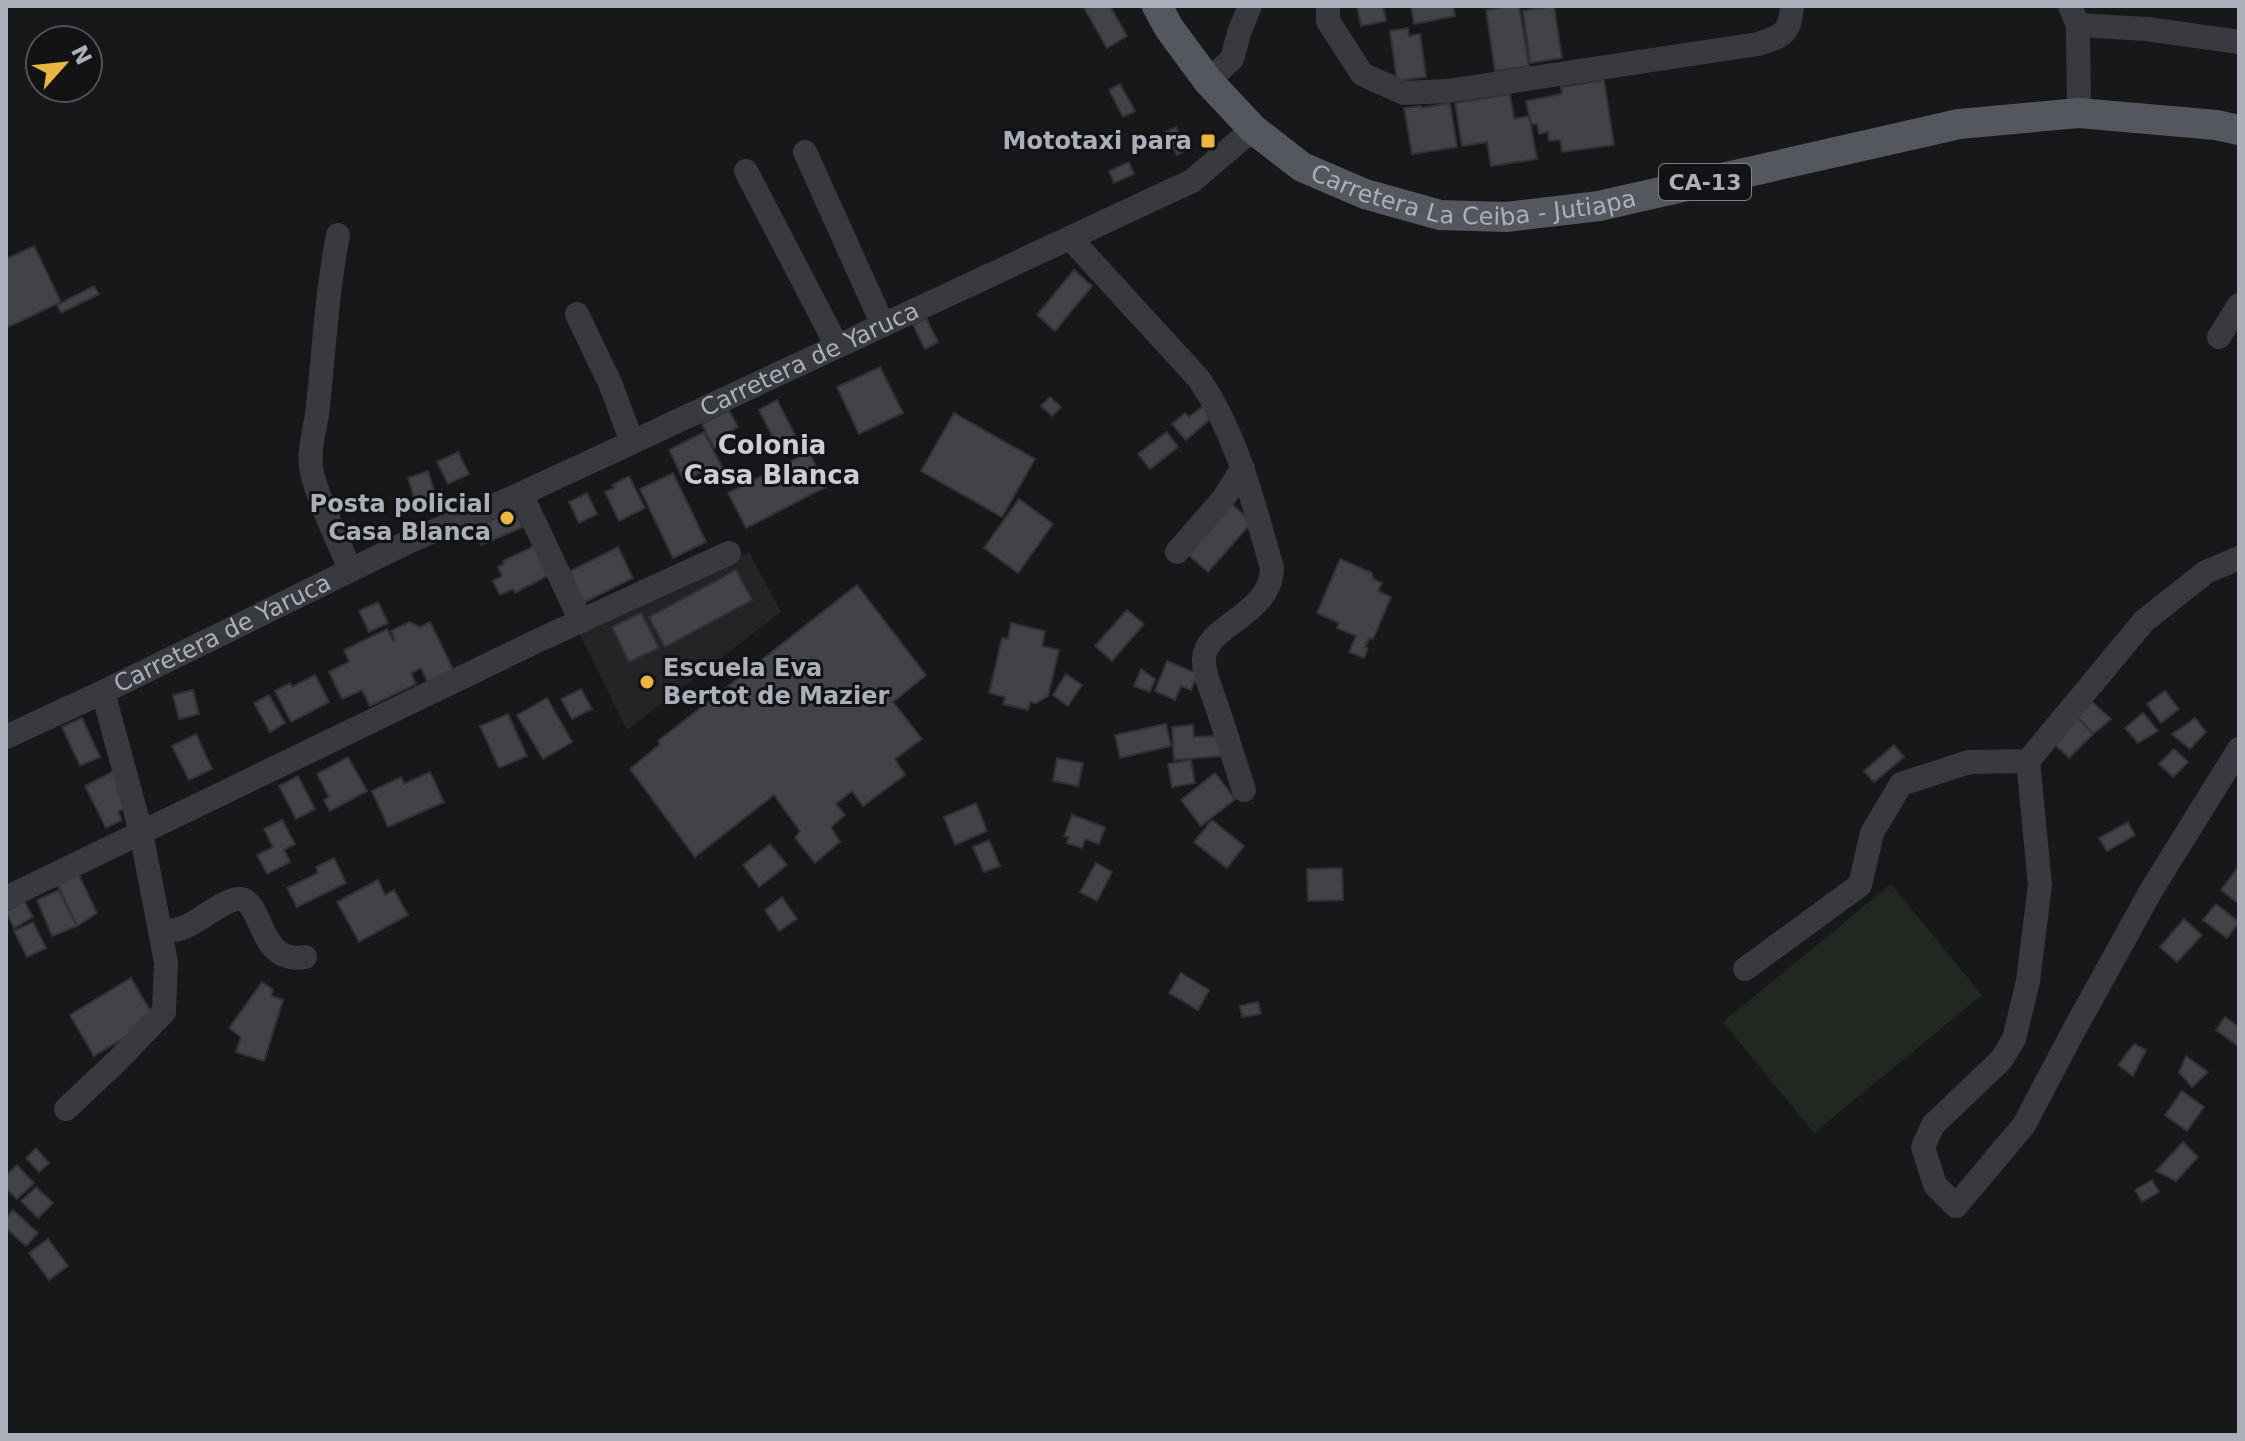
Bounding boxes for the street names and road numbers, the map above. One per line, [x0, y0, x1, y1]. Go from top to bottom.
street label: Carretera La Ceiba - Jutiapa [1307, 159, 1639, 232]
road number: CA-13 [1659, 164, 1751, 200]
street label: Carretera de Yaruca [696, 296, 923, 422]
street label: Carretera de Yaruca [109, 568, 335, 698]

